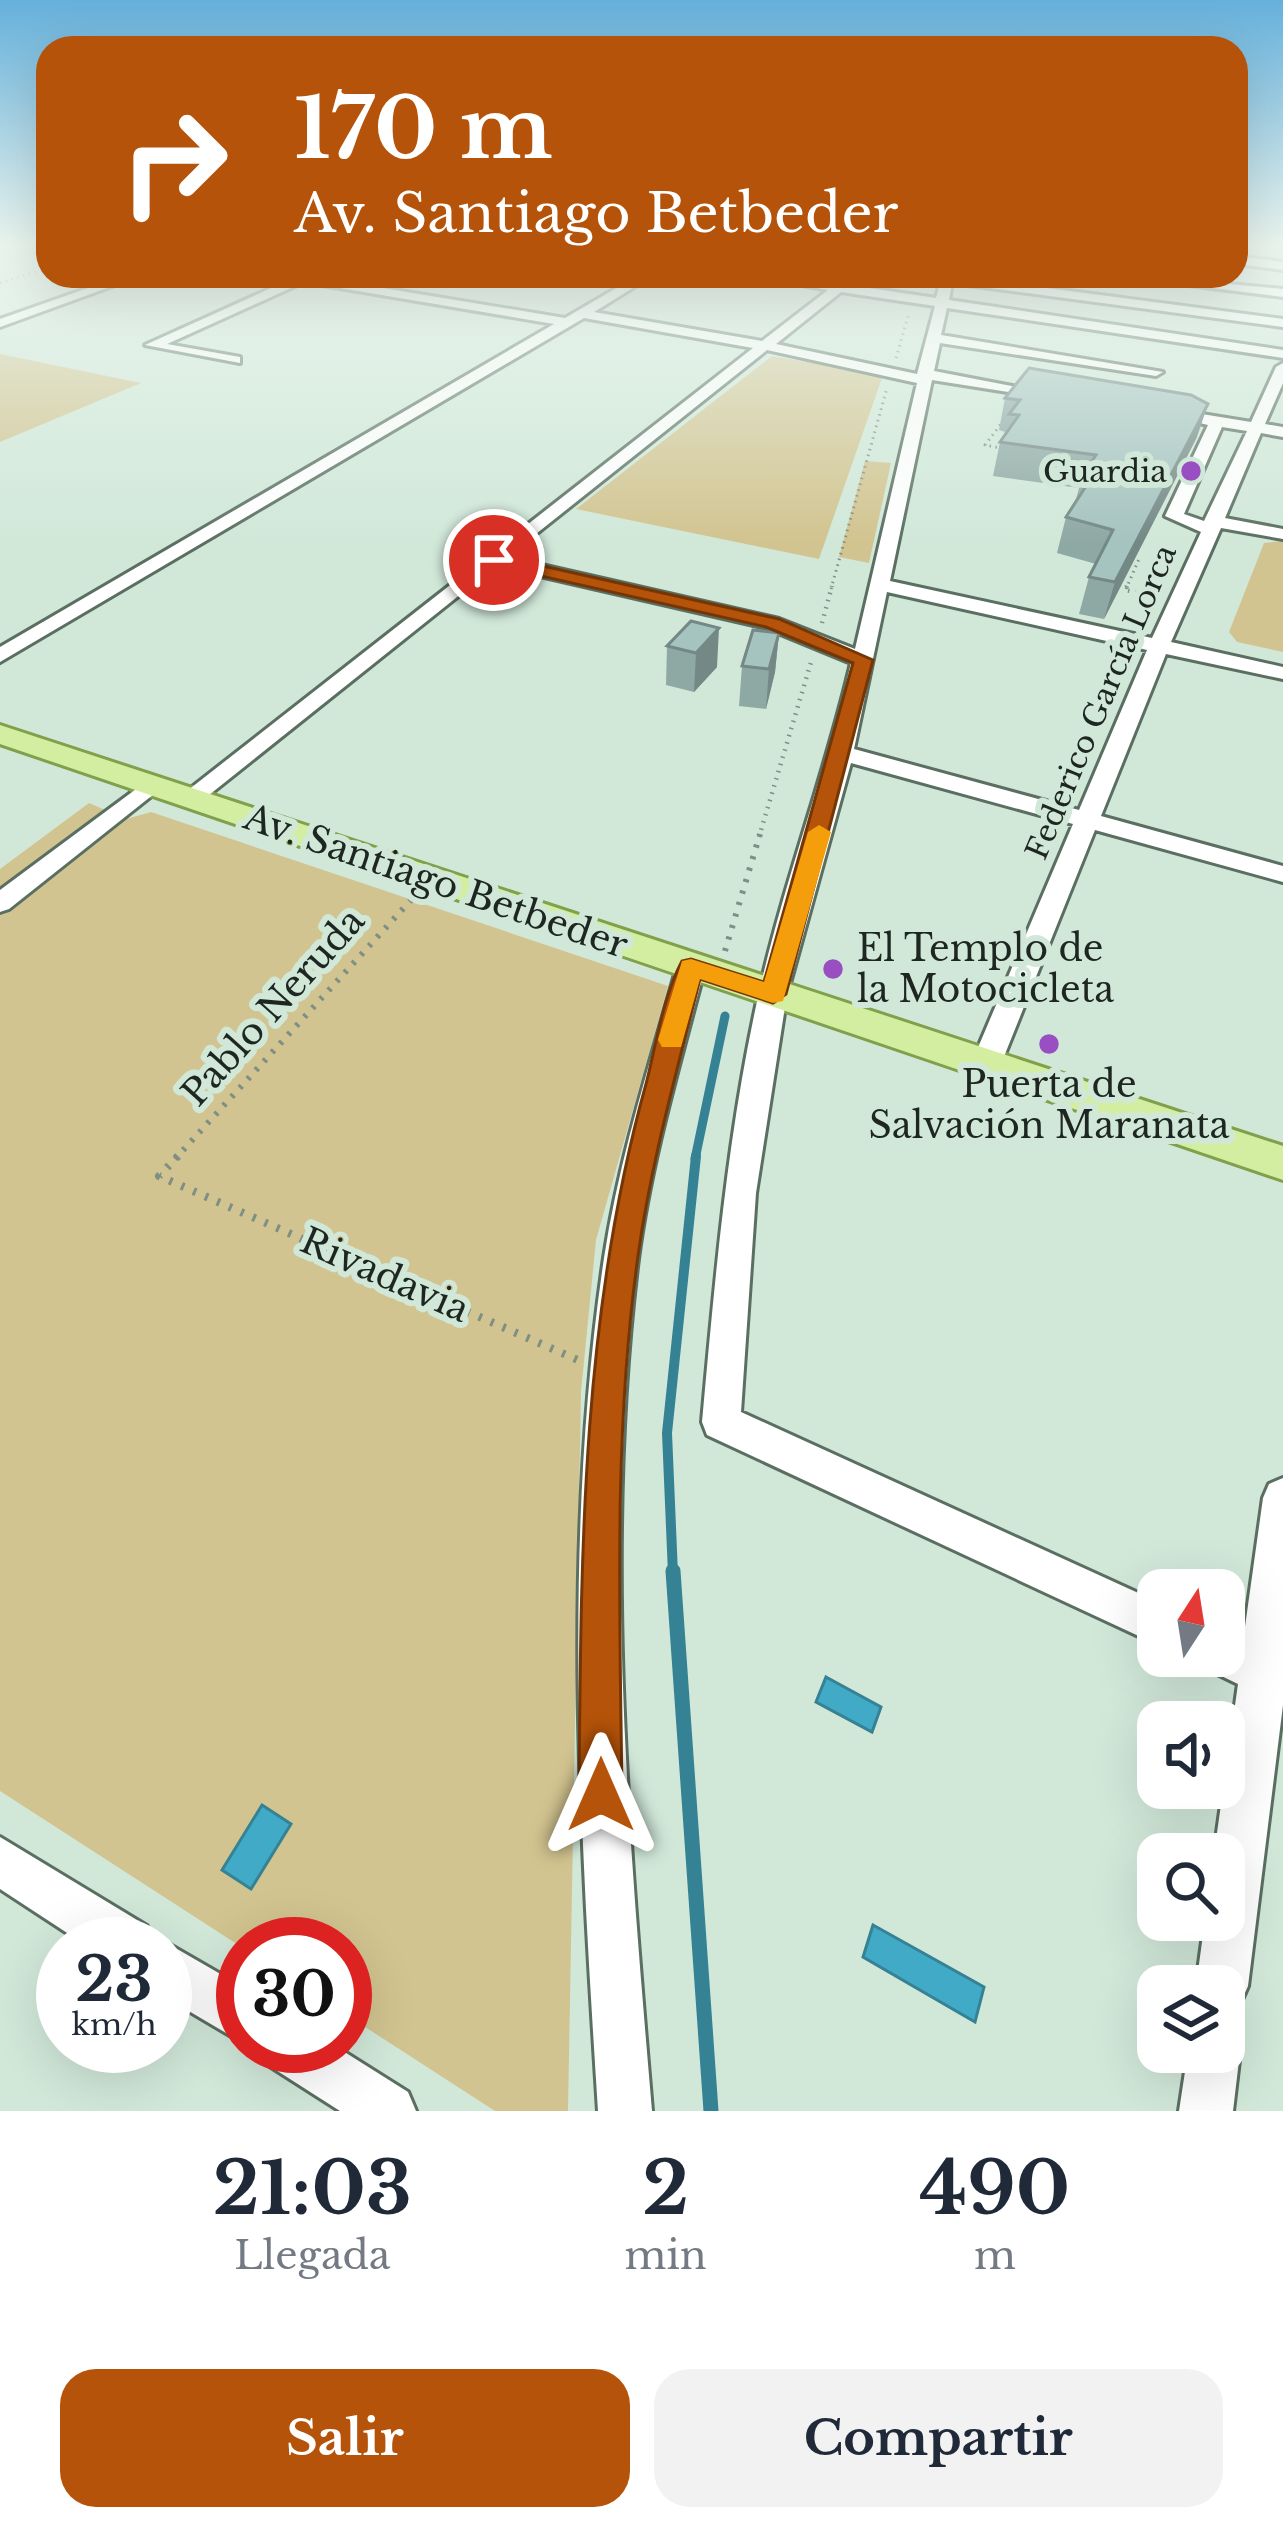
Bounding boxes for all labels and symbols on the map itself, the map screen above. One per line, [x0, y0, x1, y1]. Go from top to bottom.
place label: Guardia [1043, 453, 1167, 490]
marker: Guardia [1178, 458, 1204, 484]
pin [443, 509, 545, 611]
street label: Federico García Lorca [1018, 539, 1184, 865]
street label: Av. Santiago Betbeder [237, 794, 634, 968]
street label: Pablo Neruda [172, 899, 374, 1115]
place label: El Templo de la Motocicleta [857, 926, 1114, 1012]
marker: El Templo de la Motocicleta [820, 956, 846, 982]
marker: Puerta de Salvación Maranata [1036, 1031, 1062, 1057]
place label: Puerta de Salvación Maranata [868, 1062, 1230, 1148]
street label: Rivadavia [294, 1218, 476, 1332]
north arrow [1137, 1569, 1245, 1677]
position arrow [538, 1732, 664, 1858]
speed limit sign: 30 [216, 1917, 372, 2073]

